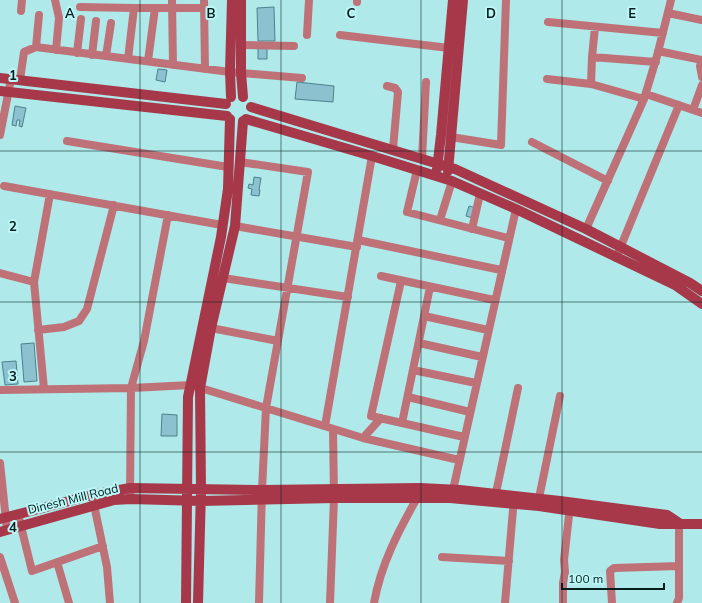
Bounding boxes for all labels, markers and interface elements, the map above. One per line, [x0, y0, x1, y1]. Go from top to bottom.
text: A [65, 5, 75, 21]
text: B [207, 5, 216, 21]
text: C [347, 5, 356, 21]
text: D [486, 5, 496, 21]
text: E [628, 5, 636, 21]
text: 1 [9, 67, 17, 83]
text: 2 [9, 218, 17, 234]
text: 3 [9, 368, 17, 384]
street label: Dinesh Mill Road [26, 480, 120, 517]
text: 4 [9, 519, 17, 535]
scale bar [562, 565, 664, 591]
text: 100 m [568, 571, 603, 586]

